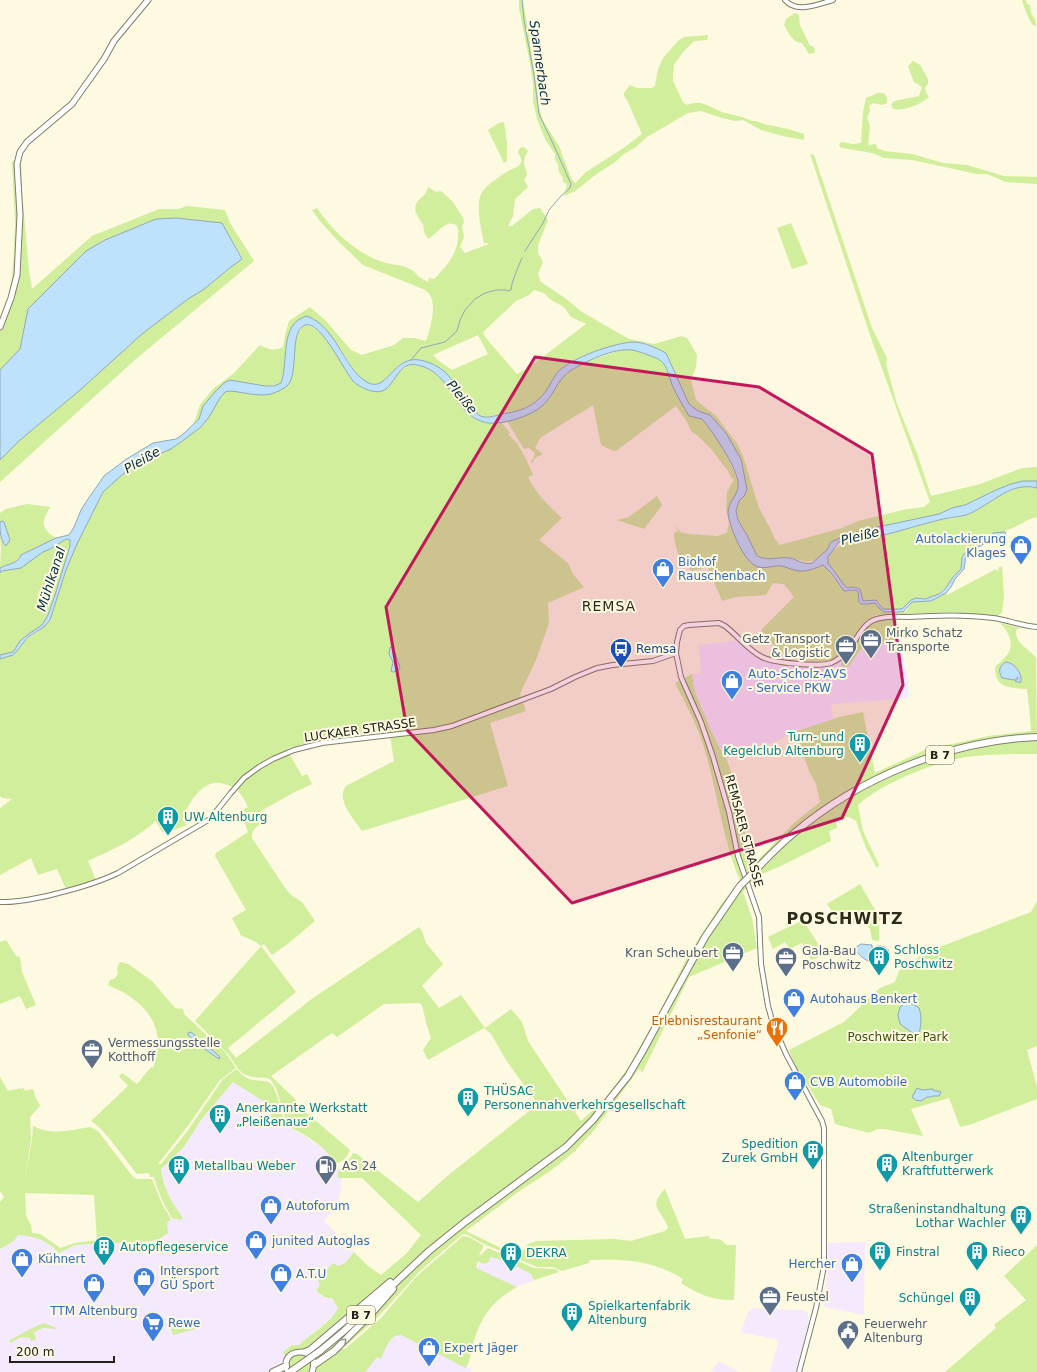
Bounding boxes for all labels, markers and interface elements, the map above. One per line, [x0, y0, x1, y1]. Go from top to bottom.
water label: Spannerbach [527, 19, 553, 107]
water label: Pleiße [444, 377, 480, 417]
water label: Pleiße [121, 444, 163, 476]
water label: Pleiße [839, 524, 881, 548]
place label: Autolackierung Klages [915, 532, 1006, 560]
shop icon: Autolackierung Klages [1008, 533, 1034, 566]
water label: Mühlkanal [34, 545, 69, 613]
place label: Biohof Rauschenbach [678, 555, 766, 583]
shop icon: Biohof Rauschenbach [650, 556, 676, 589]
district label: REMSA [582, 598, 636, 614]
place label: Mirko Schatz Transporte [885, 626, 962, 654]
office icon: Mirko Schatz Transporte [858, 627, 884, 660]
place label: Getz Transport & Logistic [742, 632, 830, 660]
office icon: Getz Transport & Logistic [833, 633, 859, 666]
bus stop icon: Remsa [608, 636, 634, 669]
place label: Remsa [636, 642, 676, 656]
place label: Auto-Scholz-AVS - Service PKW [748, 667, 847, 695]
shop icon: Auto-Scholz-AVS - Service PKW [719, 668, 745, 701]
street label: LUCKAER STRASSE [303, 715, 417, 745]
place label: Turn- und Kegelclub Altenburg [723, 730, 844, 758]
building icon: Turn- und Kegelclub Altenburg [847, 731, 873, 764]
road number: B 7 [926, 746, 954, 764]
street label: REMSAER STRASSE [722, 773, 766, 889]
building icon: UW Altenburg [155, 804, 181, 837]
place label: UW Altenburg [184, 810, 267, 824]
district label: POSCHWITZ [786, 909, 904, 928]
office icon: Kran Scheubert [720, 940, 746, 973]
place label: Schloss Poschwitz [894, 943, 953, 971]
place label: Gala-Bau Poschwitz [802, 944, 861, 972]
building icon: Schloss Poschwitz [866, 944, 892, 977]
office icon: Gala-Bau Poschwitz [773, 945, 799, 978]
place label: Kran Scheubert [625, 946, 718, 960]
shop icon: Autohaus Benkert [781, 986, 807, 1019]
place label: Autohaus Benkert [810, 992, 918, 1006]
place label: Erlebnisrestaurant „Senfonie“ [651, 1014, 762, 1042]
restaurant icon: Erlebnisrestaurant „Senfonie“ [764, 1015, 790, 1048]
park label: Poschwitzer Park [848, 1030, 948, 1044]
place label: Vermessungsstelle Kotthoff [108, 1036, 220, 1064]
office icon: Vermessungsstelle Kotthoff [79, 1037, 105, 1070]
shop icon: CVB Automobile [782, 1069, 808, 1102]
place label: CVB Automobile [810, 1075, 907, 1089]
place label: THÜSAC Personennahverkehrsgesellschaft [483, 1082, 686, 1112]
building icon: THÜSAC Personennahverkehrsgesellschaft [455, 1085, 481, 1118]
place label: Anerkannte Werkstatt „Pleißenaue“ [236, 1101, 368, 1129]
building icon: Anerkannte Werkstatt „Pleißenaue“ [207, 1102, 233, 1135]
place label: Spedition Zurek GmbH [722, 1137, 798, 1165]
building icon: Spedition Zurek GmbH [800, 1138, 826, 1171]
place label: Altenburger Kraftfutterwerk [902, 1150, 994, 1178]
building icon: Altenburger Kraftfutterwerk [874, 1151, 900, 1184]
building icon: Metallbau Weber [166, 1153, 192, 1186]
fuel station icon: AS 24 [313, 1153, 339, 1186]
place label: Metallbau Weber [194, 1159, 295, 1173]
place label: AS 24 [342, 1159, 377, 1173]
shop icon: Autoforum [258, 1193, 284, 1226]
place label: Autoforum [286, 1199, 350, 1213]
place label: Straßeninstandhaltung Lothar Wachler [869, 1202, 1006, 1230]
building icon: Straßeninstandhaltung Lothar Wachler [1008, 1203, 1034, 1236]
shop icon: junited Autoglas [243, 1228, 269, 1261]
building icon: Autopflegeservice [91, 1234, 117, 1267]
place label: junited Autoglas [271, 1234, 370, 1248]
building icon: Finstral [867, 1239, 893, 1272]
building icon: Rieco [964, 1239, 990, 1272]
place label: Autopflegeservice [120, 1240, 228, 1254]
building icon: DEKRA [498, 1240, 524, 1273]
place label: Finstral [896, 1245, 940, 1259]
place label: Rieco [992, 1245, 1025, 1259]
shop icon: Kühnert [9, 1246, 35, 1279]
place label: DEKRA [526, 1246, 568, 1260]
shop icon: Hercher [839, 1251, 865, 1284]
place label: Kühnert [38, 1252, 85, 1266]
place label: Hercher [788, 1257, 836, 1271]
shop icon: A.T.U [268, 1261, 294, 1294]
place label: Intersport GÜ Sport [160, 1264, 219, 1292]
shop icon: Intersport GÜ Sport [131, 1265, 157, 1298]
place label: A.T.U [296, 1267, 326, 1281]
shop icon: TTM Altenburg [81, 1271, 107, 1304]
office icon: Feustel [757, 1284, 783, 1317]
building icon: Schüngel [957, 1285, 983, 1318]
place label: Feustel [786, 1290, 829, 1304]
place label: Schüngel [899, 1291, 954, 1305]
place label: Spielkartenfabrik Altenburg [588, 1299, 690, 1327]
building icon: Spielkartenfabrik Altenburg [559, 1300, 585, 1333]
place label: TTM Altenburg [49, 1304, 138, 1318]
road number: B 7 [347, 1306, 375, 1324]
supermarket icon: Rewe [140, 1310, 166, 1343]
place label: Rewe [168, 1316, 200, 1330]
place label: Feuerwehr Altenburg [864, 1317, 927, 1345]
public building icon: Feuerwehr Altenburg [835, 1318, 861, 1351]
shop icon: Expert Jäger [416, 1335, 442, 1368]
scale bar [10, 1338, 114, 1364]
one-way arrow [339, 1338, 347, 1346]
place label: Expert Jäger [444, 1341, 518, 1355]
text: 200 m [16, 1345, 54, 1359]

